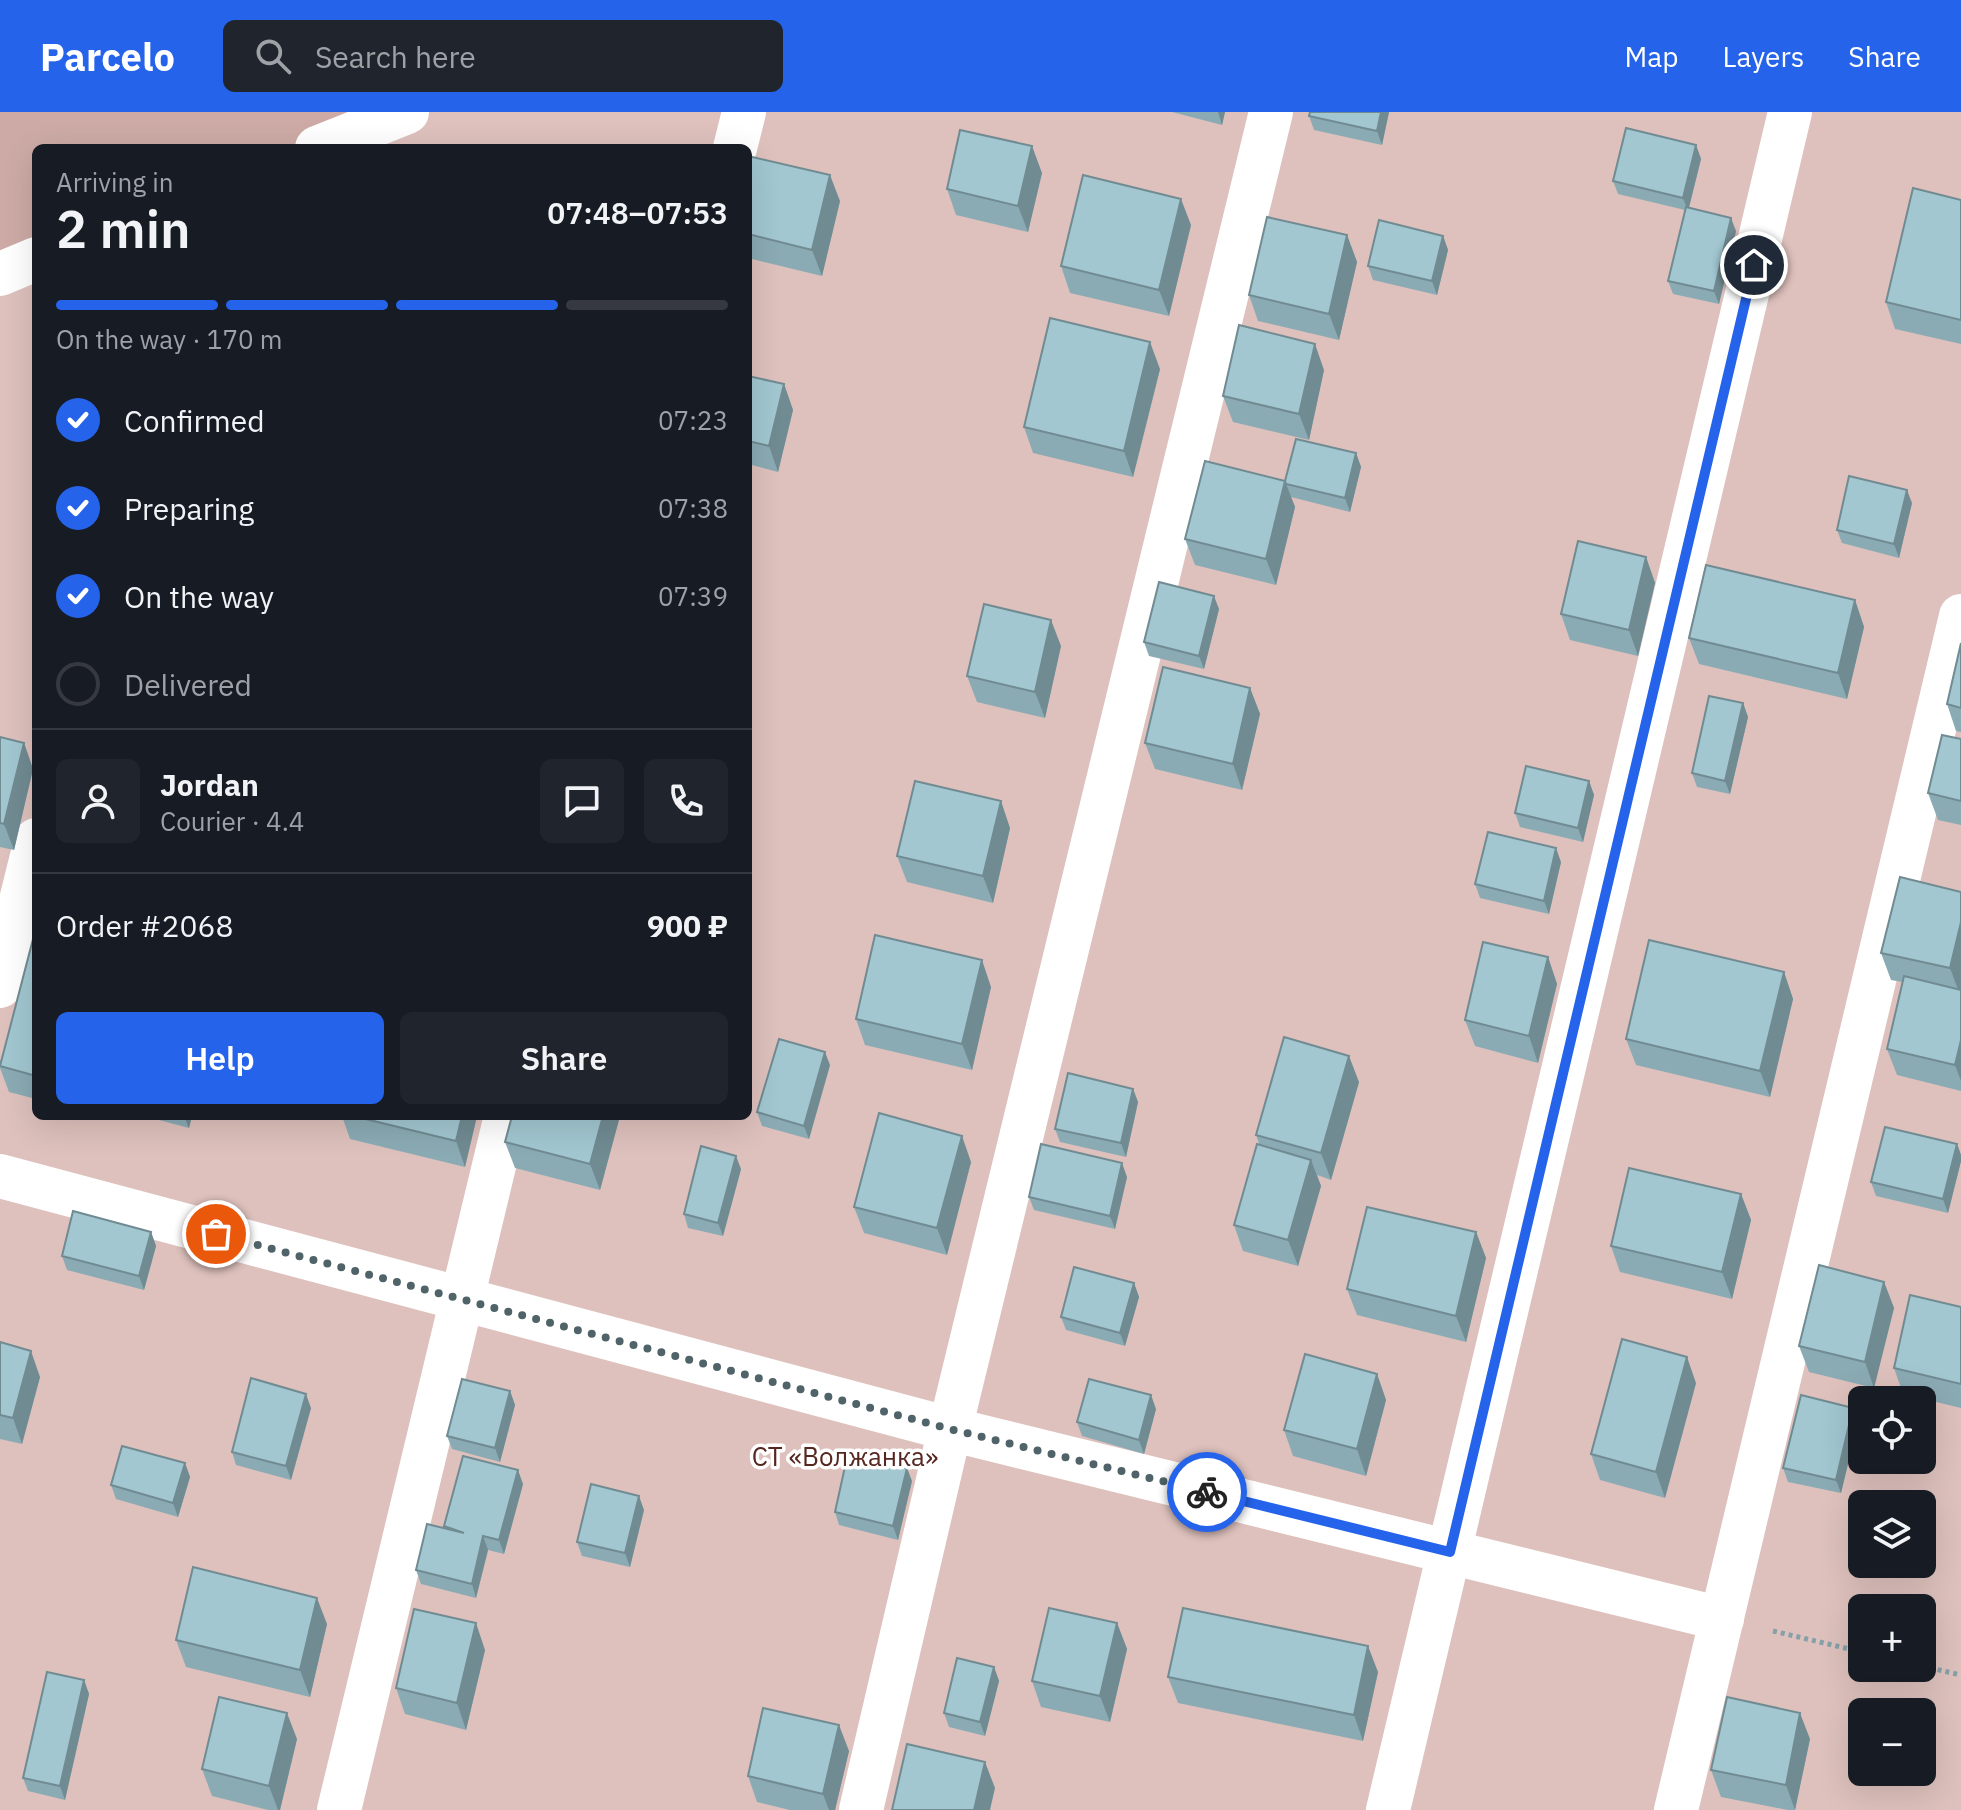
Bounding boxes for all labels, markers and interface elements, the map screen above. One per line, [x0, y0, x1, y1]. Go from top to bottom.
search box [223, 20, 783, 92]
text: Parcelo [40, 32, 175, 81]
icon: search [251, 34, 295, 78]
text: Search here [315, 37, 476, 76]
text: Map [1624, 38, 1678, 75]
text: Layers [1722, 38, 1804, 75]
text: Share [1848, 38, 1921, 75]
text: Arriving in [56, 165, 173, 199]
text: 07:48–07:53 [547, 193, 728, 232]
text: 2 min [56, 195, 191, 262]
pin [1720, 231, 1788, 299]
icon: home [1732, 243, 1776, 287]
text: On the way · 170 m [56, 322, 282, 356]
icon: check [56, 398, 100, 442]
text: Confirmed [124, 401, 265, 440]
text: 07:23 [658, 403, 728, 437]
icon: check [56, 486, 100, 530]
text: Preparing [124, 489, 254, 528]
text: 07:38 [658, 491, 728, 525]
icon: check [56, 574, 100, 618]
text: On the way [124, 577, 274, 616]
text: 07:39 [658, 579, 728, 613]
text: Delivered [124, 665, 252, 704]
button: person [56, 759, 140, 843]
button: chat [540, 759, 624, 843]
button: phone [644, 759, 728, 843]
text: Jordan [160, 765, 259, 804]
text: Courier · 4.4 [160, 804, 304, 838]
text: Order #2068 [56, 906, 233, 945]
text: 900 ₽ [647, 906, 728, 945]
button: Help [56, 1012, 384, 1104]
button: Share [400, 1012, 728, 1104]
pin [182, 1200, 250, 1268]
icon: bag [194, 1212, 238, 1256]
map controls [1848, 1386, 1936, 1786]
button: locate [1848, 1386, 1936, 1474]
park label: СТ «Волжанка» [752, 1439, 938, 1473]
courier [1167, 1452, 1247, 1532]
icon: bike [1185, 1470, 1229, 1514]
button: layers [1848, 1490, 1936, 1578]
button: + [1848, 1594, 1936, 1682]
button: − [1848, 1698, 1936, 1786]

